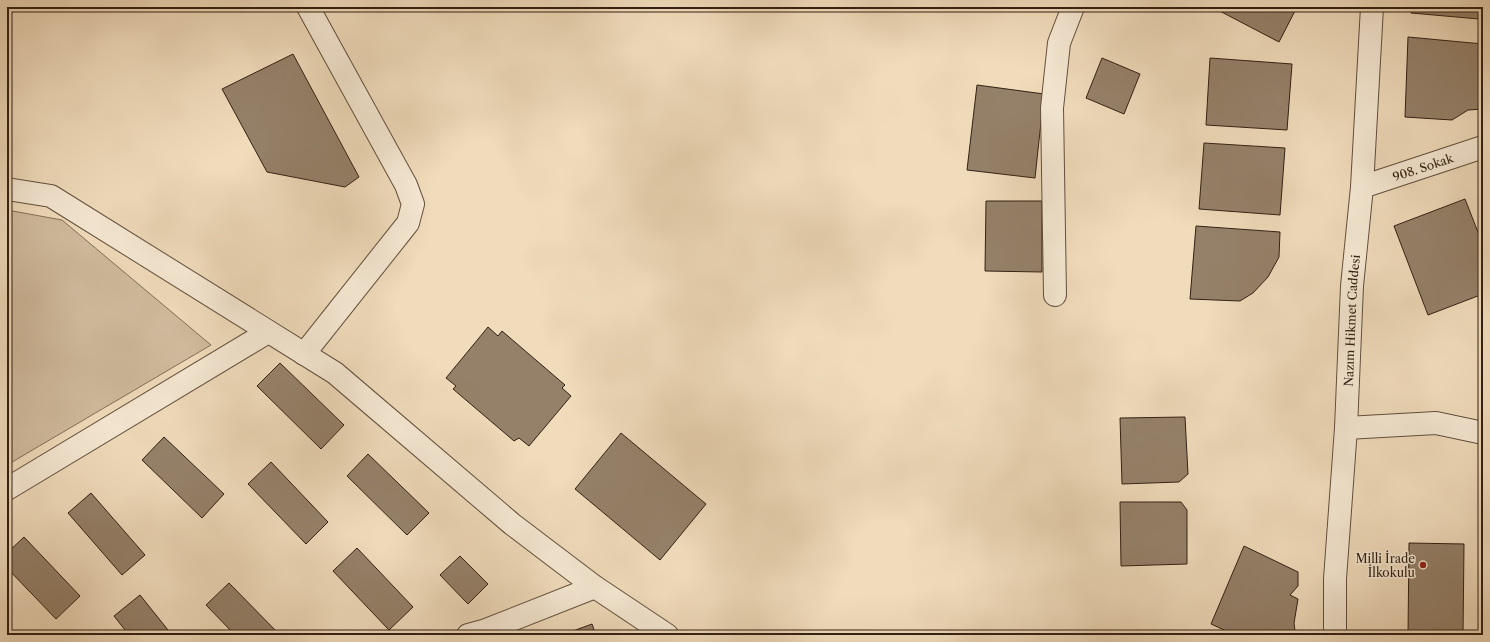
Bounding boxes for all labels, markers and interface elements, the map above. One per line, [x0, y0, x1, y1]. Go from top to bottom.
street label: 908. Sokak [1391, 150, 1456, 184]
street label: Nazım Hikmet Caddesi [1340, 253, 1363, 387]
place label: Milli İrade İlkokulu [1355, 550, 1416, 580]
marker: Milli İrade İlkokulu [1418, 560, 1428, 570]

